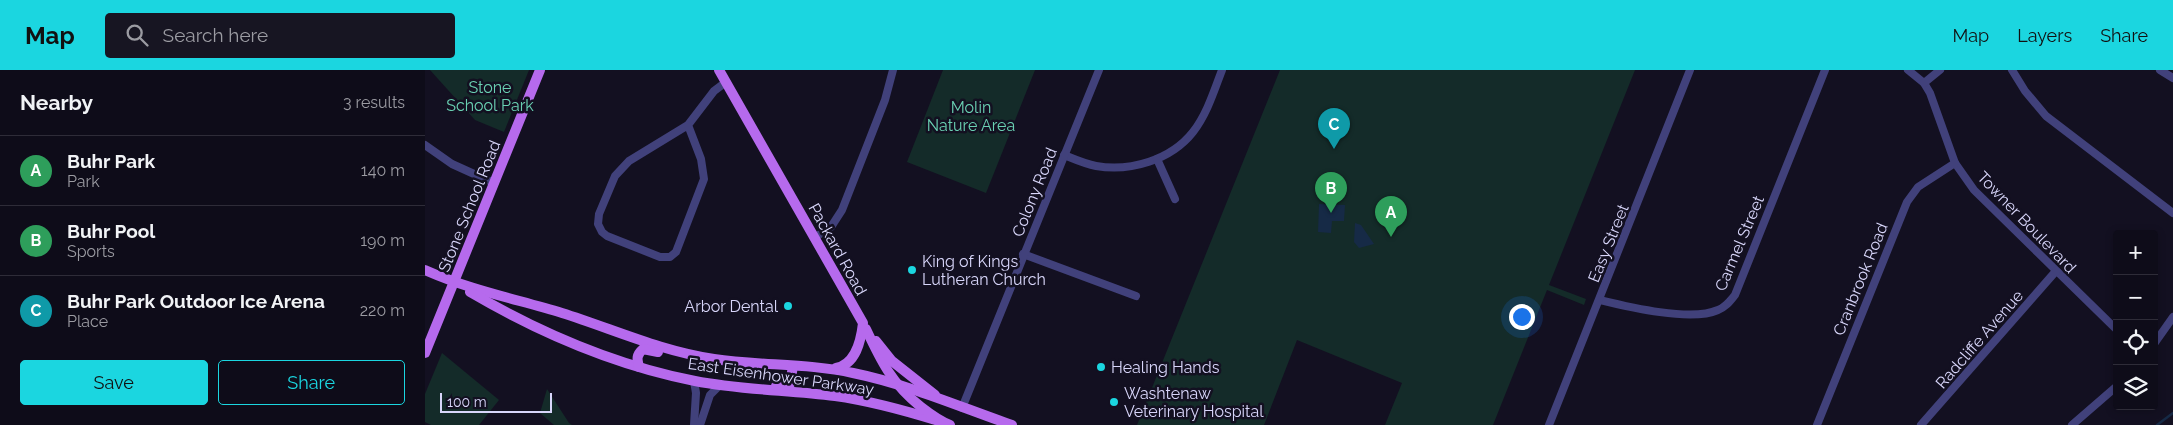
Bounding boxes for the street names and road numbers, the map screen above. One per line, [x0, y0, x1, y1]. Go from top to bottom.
street label: Stone School Road [434, 138, 505, 275]
street label: Colony Road [1008, 145, 1061, 239]
street label: Towner Boulevard [1973, 168, 2080, 277]
street label: Carmel Street [1711, 192, 1768, 294]
street label: Packard Road [804, 200, 871, 299]
street label: Easy Street [1584, 201, 1633, 285]
street label: Cranbrook Road [1829, 220, 1892, 338]
street label: Radcliffe Avenue [1932, 286, 2027, 392]
street label: East Eisenhower Parkway [687, 354, 876, 399]

